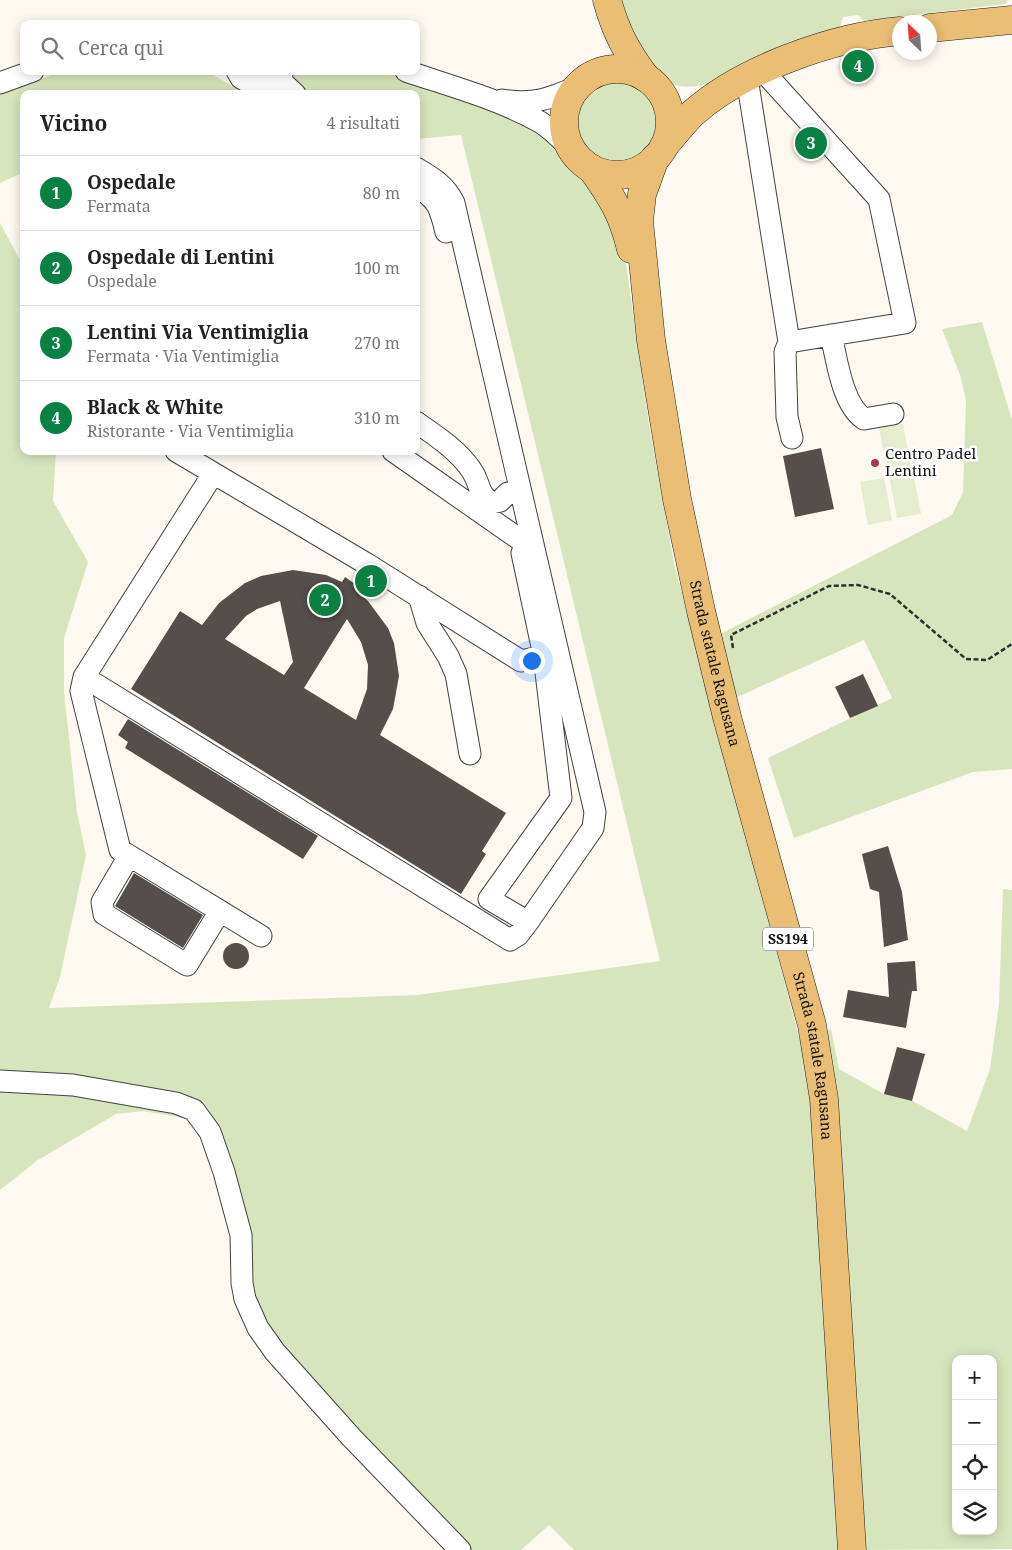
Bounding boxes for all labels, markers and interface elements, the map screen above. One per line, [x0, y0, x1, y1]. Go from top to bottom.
north arrow [892, 15, 937, 60]
search box [20, 20, 420, 75]
icon: search [38, 34, 66, 62]
text: Cerca qui [78, 35, 164, 61]
pin: 4 [842, 47, 874, 85]
text: Vicino [40, 109, 107, 137]
text: 4 risultati [327, 112, 400, 134]
pin: 3 [795, 124, 827, 162]
text: Ospedale [87, 169, 176, 195]
text: 1 [51, 182, 61, 204]
text: 80 m [363, 182, 400, 204]
text: Fermata [87, 195, 151, 217]
text: Ospedale di Lentini [87, 244, 274, 270]
text: 2 [51, 257, 61, 279]
text: 100 m [354, 257, 400, 279]
text: Ospedale [87, 270, 157, 292]
text: Lentini Via Ventimiglia [87, 319, 309, 345]
text: 3 [51, 332, 61, 354]
text: 270 m [354, 332, 400, 354]
text: Fermata · Via Ventimiglia [87, 345, 279, 367]
text: Black & White [87, 394, 223, 420]
text: 4 [51, 407, 61, 429]
text: 310 m [354, 407, 400, 429]
text: Ristorante · Via Ventimiglia [87, 420, 294, 442]
place label: Centro Padel Lentini [885, 443, 977, 480]
marker: Centro Padel Lentini [869, 457, 881, 469]
pin: 1 [355, 562, 387, 600]
street label: Strada statale Ragusana [686, 579, 746, 749]
pin: 2 [309, 581, 341, 619]
your location [519, 648, 545, 674]
road number: SS194 [763, 928, 813, 951]
street label: Strada statale Ragusana [789, 970, 838, 1140]
map controls [952, 1355, 997, 1535]
button: + [952, 1355, 997, 1400]
button: − [952, 1400, 997, 1445]
button: locate [952, 1445, 997, 1490]
button: layers [952, 1490, 997, 1535]

